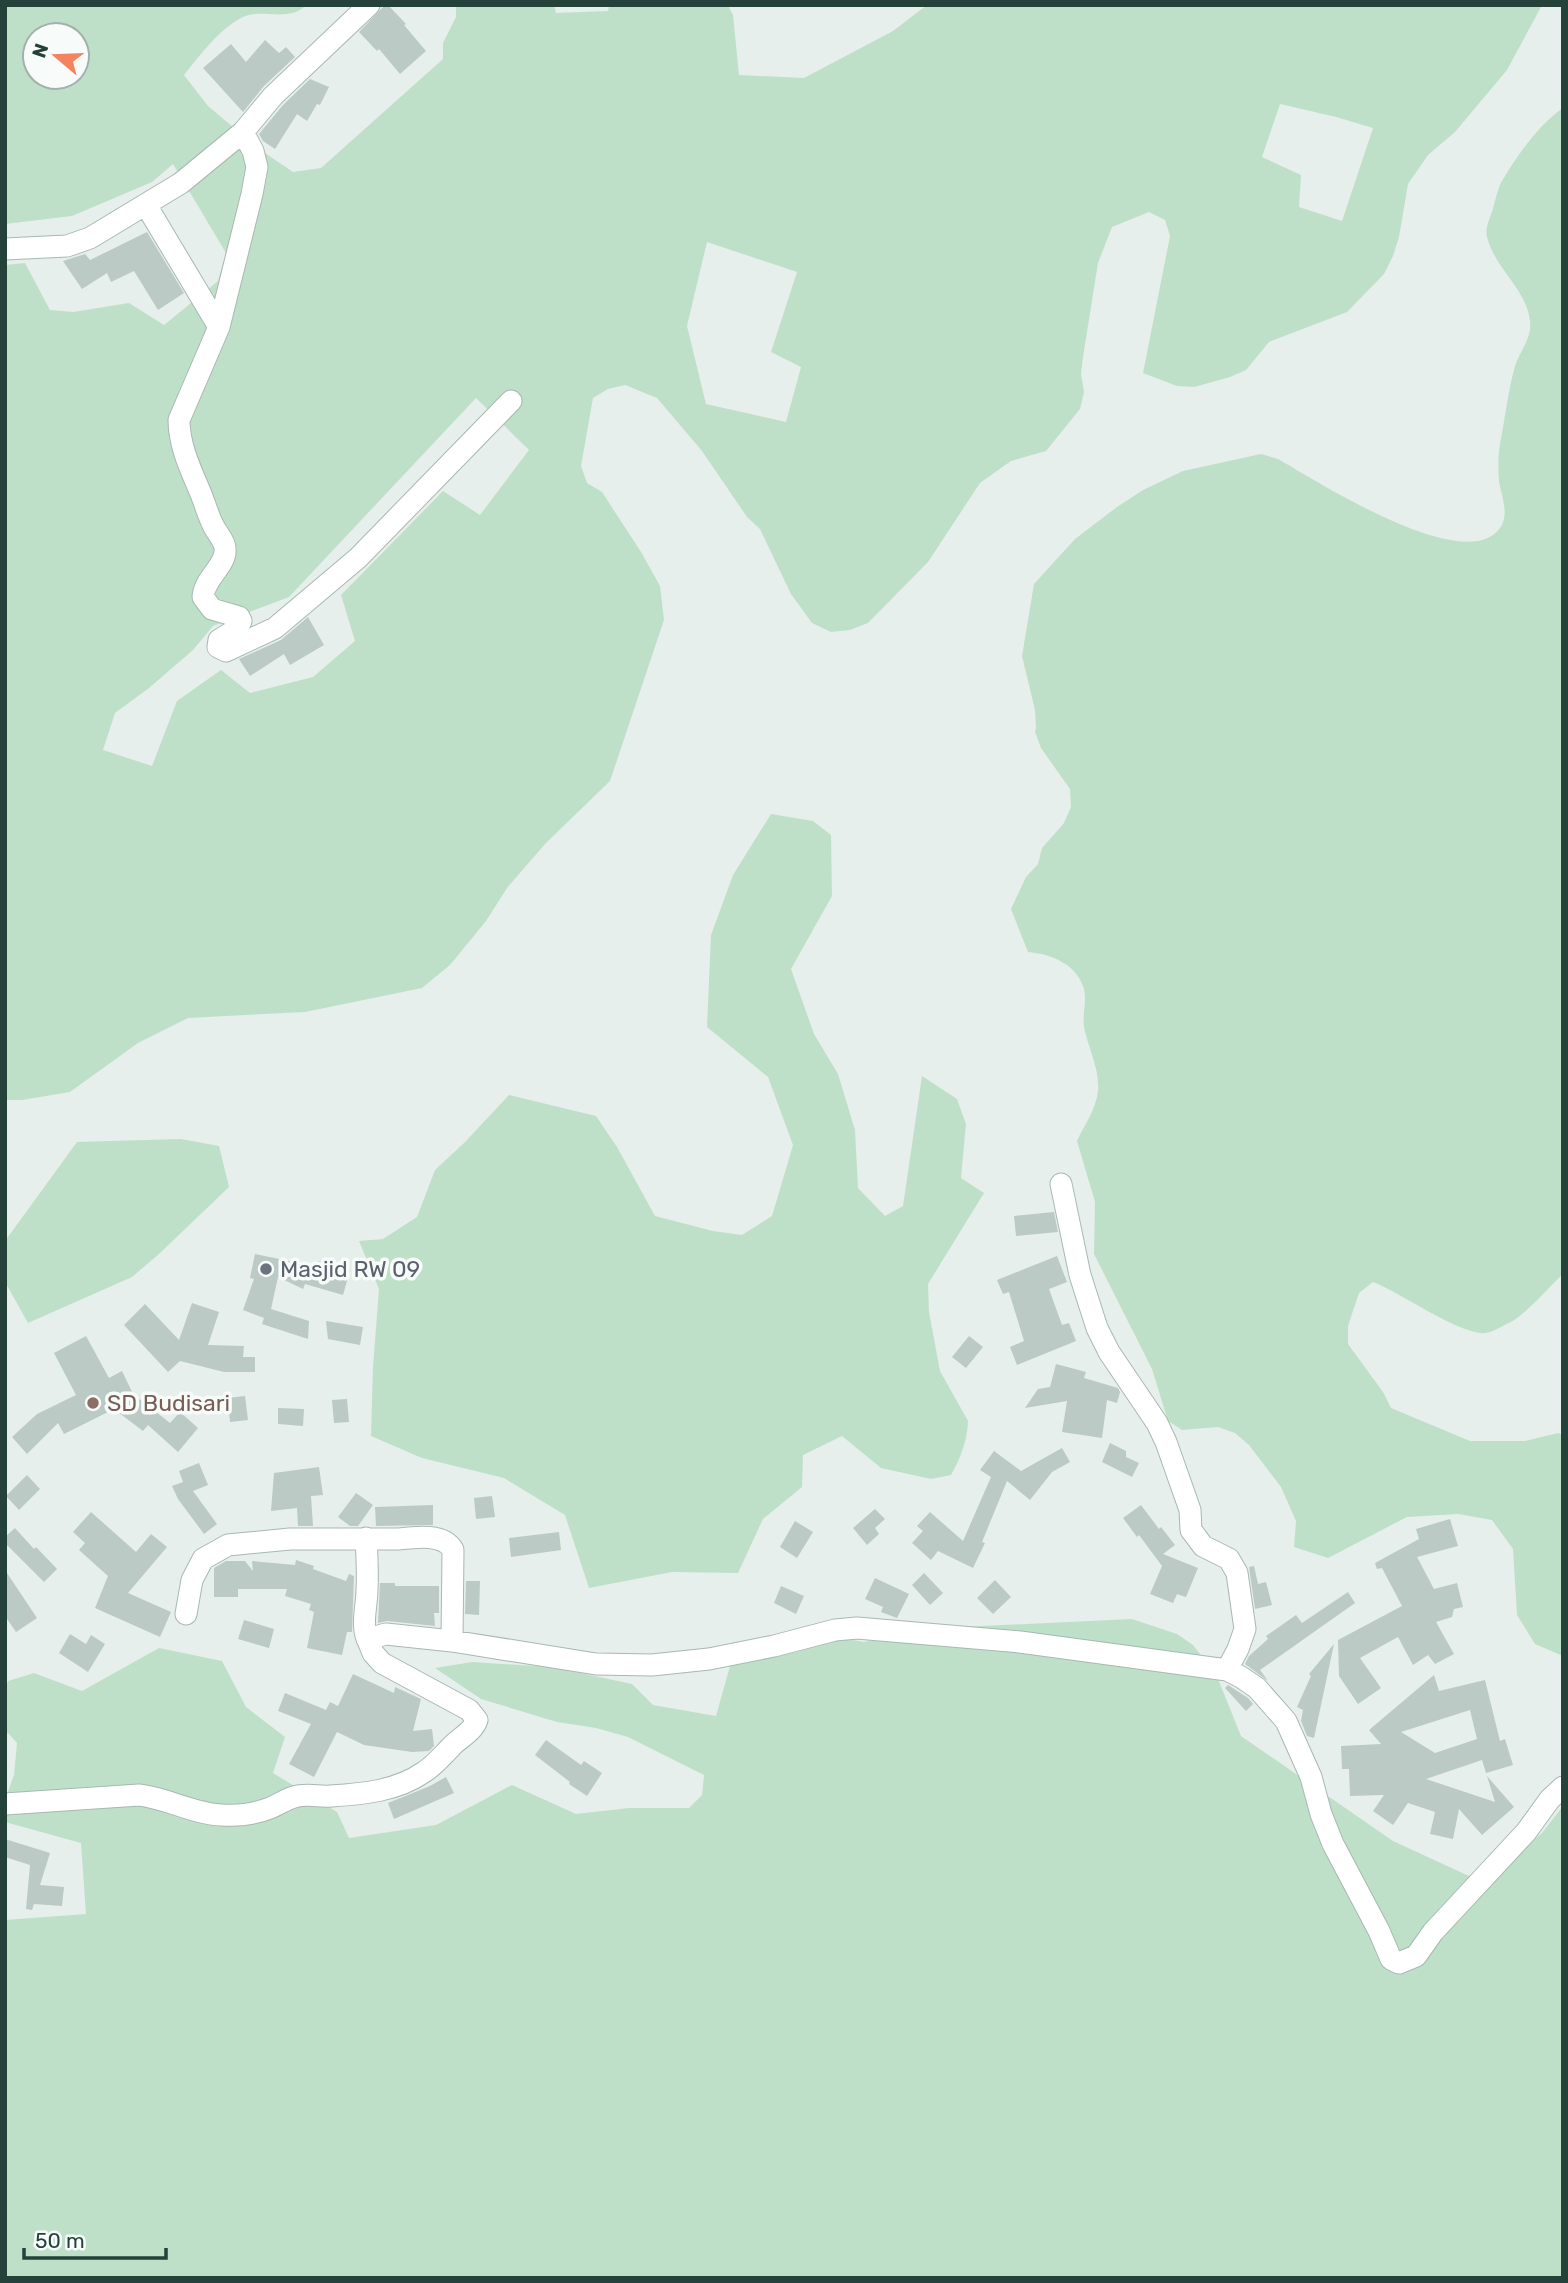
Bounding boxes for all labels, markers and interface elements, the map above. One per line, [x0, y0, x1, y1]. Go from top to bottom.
north arrow [21, 21, 91, 91]
text: N [27, 40, 53, 61]
place label: Masjid RW 09 [280, 1255, 420, 1283]
marker: Masjid RW 09 [258, 1261, 274, 1277]
place label: SD Budisari [107, 1389, 230, 1417]
marker: SD Budisari [85, 1395, 101, 1411]
scale bar [24, 2216, 166, 2260]
text: 50 m [35, 2228, 85, 2253]

